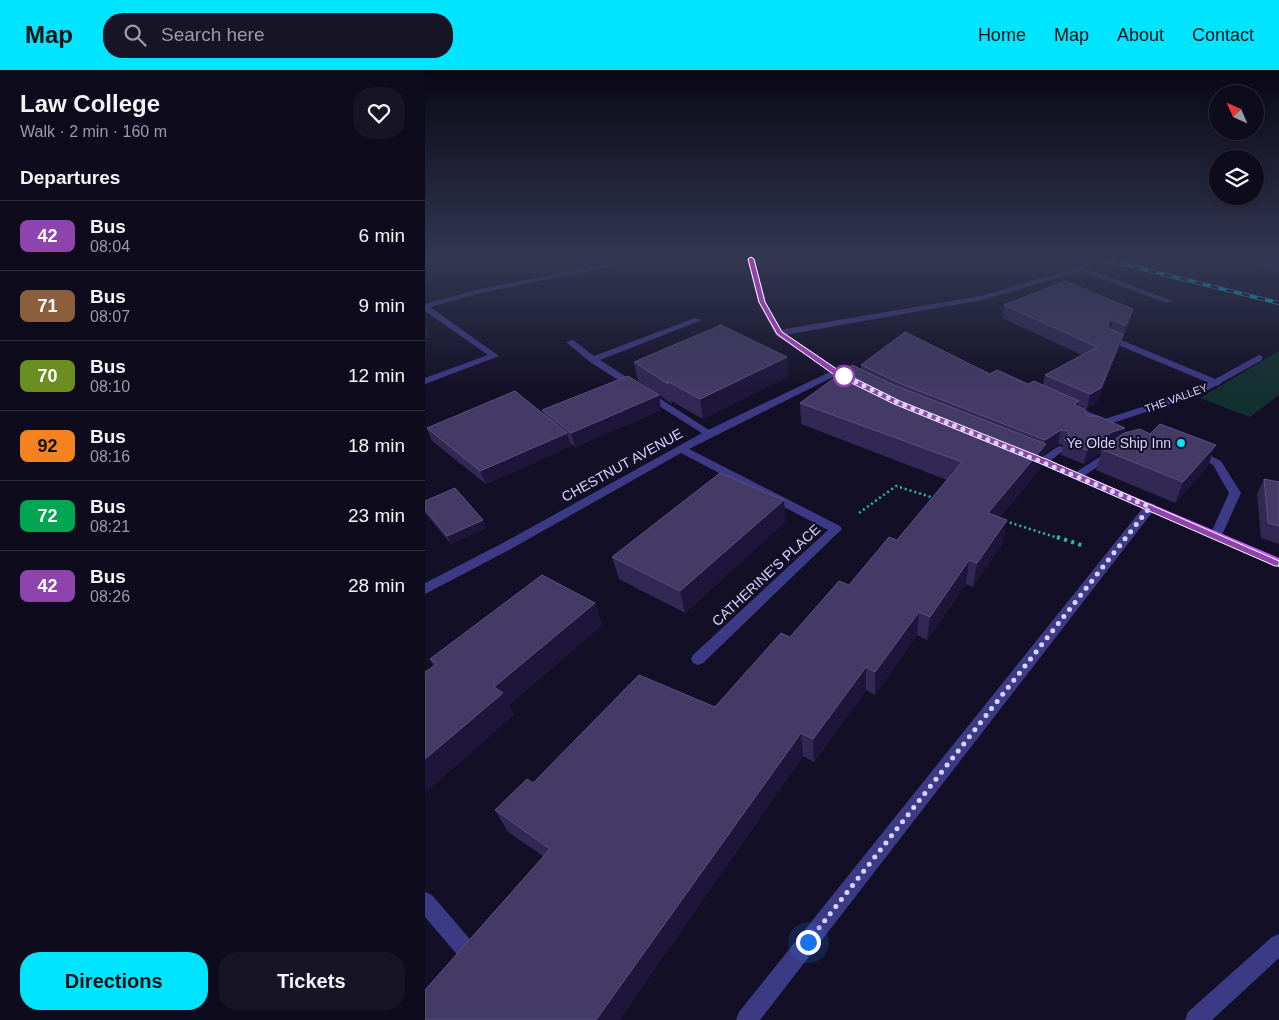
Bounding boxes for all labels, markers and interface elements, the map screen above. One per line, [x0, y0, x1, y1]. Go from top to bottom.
search box [103, 13, 453, 58]
text: Map [25, 21, 73, 48]
icon: search [121, 21, 149, 49]
text: Search here [161, 24, 265, 45]
text: Home [978, 25, 1026, 45]
text: Map [1054, 25, 1089, 45]
text: About [1117, 25, 1164, 45]
text: Contact [1192, 25, 1254, 45]
north arrow [1209, 85, 1264, 140]
map controls [1209, 85, 1264, 205]
button: heart [353, 87, 405, 139]
text: Law College [20, 90, 160, 117]
text: Walk · 2 min · 160 m [20, 123, 167, 140]
button: layers [1209, 150, 1264, 205]
text: Departures [20, 167, 120, 188]
text: Bus [90, 216, 126, 237]
text: 6 min [359, 225, 405, 246]
text: 42 [37, 226, 58, 246]
text: 08:04 [90, 238, 130, 255]
text: Bus [90, 286, 126, 307]
text: 9 min [359, 295, 405, 316]
text: 71 [37, 296, 58, 316]
text: 08:07 [90, 308, 130, 325]
text: Bus [90, 356, 126, 377]
text: 12 min [348, 365, 405, 386]
unlabelled marker [833, 365, 855, 387]
text: 70 [37, 366, 58, 386]
text: 08:10 [90, 378, 130, 395]
street label: THE VALLEY [1143, 381, 1210, 415]
street label: CHESTNUT AVENUE [559, 425, 685, 505]
text: Bus [90, 426, 126, 447]
text: 18 min [348, 435, 405, 456]
place label: Ye Olde Ship Inn [1066, 435, 1171, 451]
text: 92 [37, 436, 58, 456]
marker: Ye Olde Ship Inn [1175, 437, 1187, 449]
text: 08:16 [90, 448, 130, 465]
text: Bus [90, 496, 126, 517]
text: 23 min [348, 505, 405, 526]
text: 72 [37, 506, 58, 526]
text: 08:21 [90, 518, 130, 535]
street label: CATHERINE'S PLACE [709, 521, 823, 629]
text: Bus [90, 566, 126, 587]
text: 28 min [348, 575, 405, 596]
text: 42 [37, 576, 58, 596]
text: 08:26 [90, 588, 130, 605]
your location [796, 930, 821, 955]
button: Directions [20, 952, 208, 1010]
button: Tickets [218, 952, 405, 1010]

